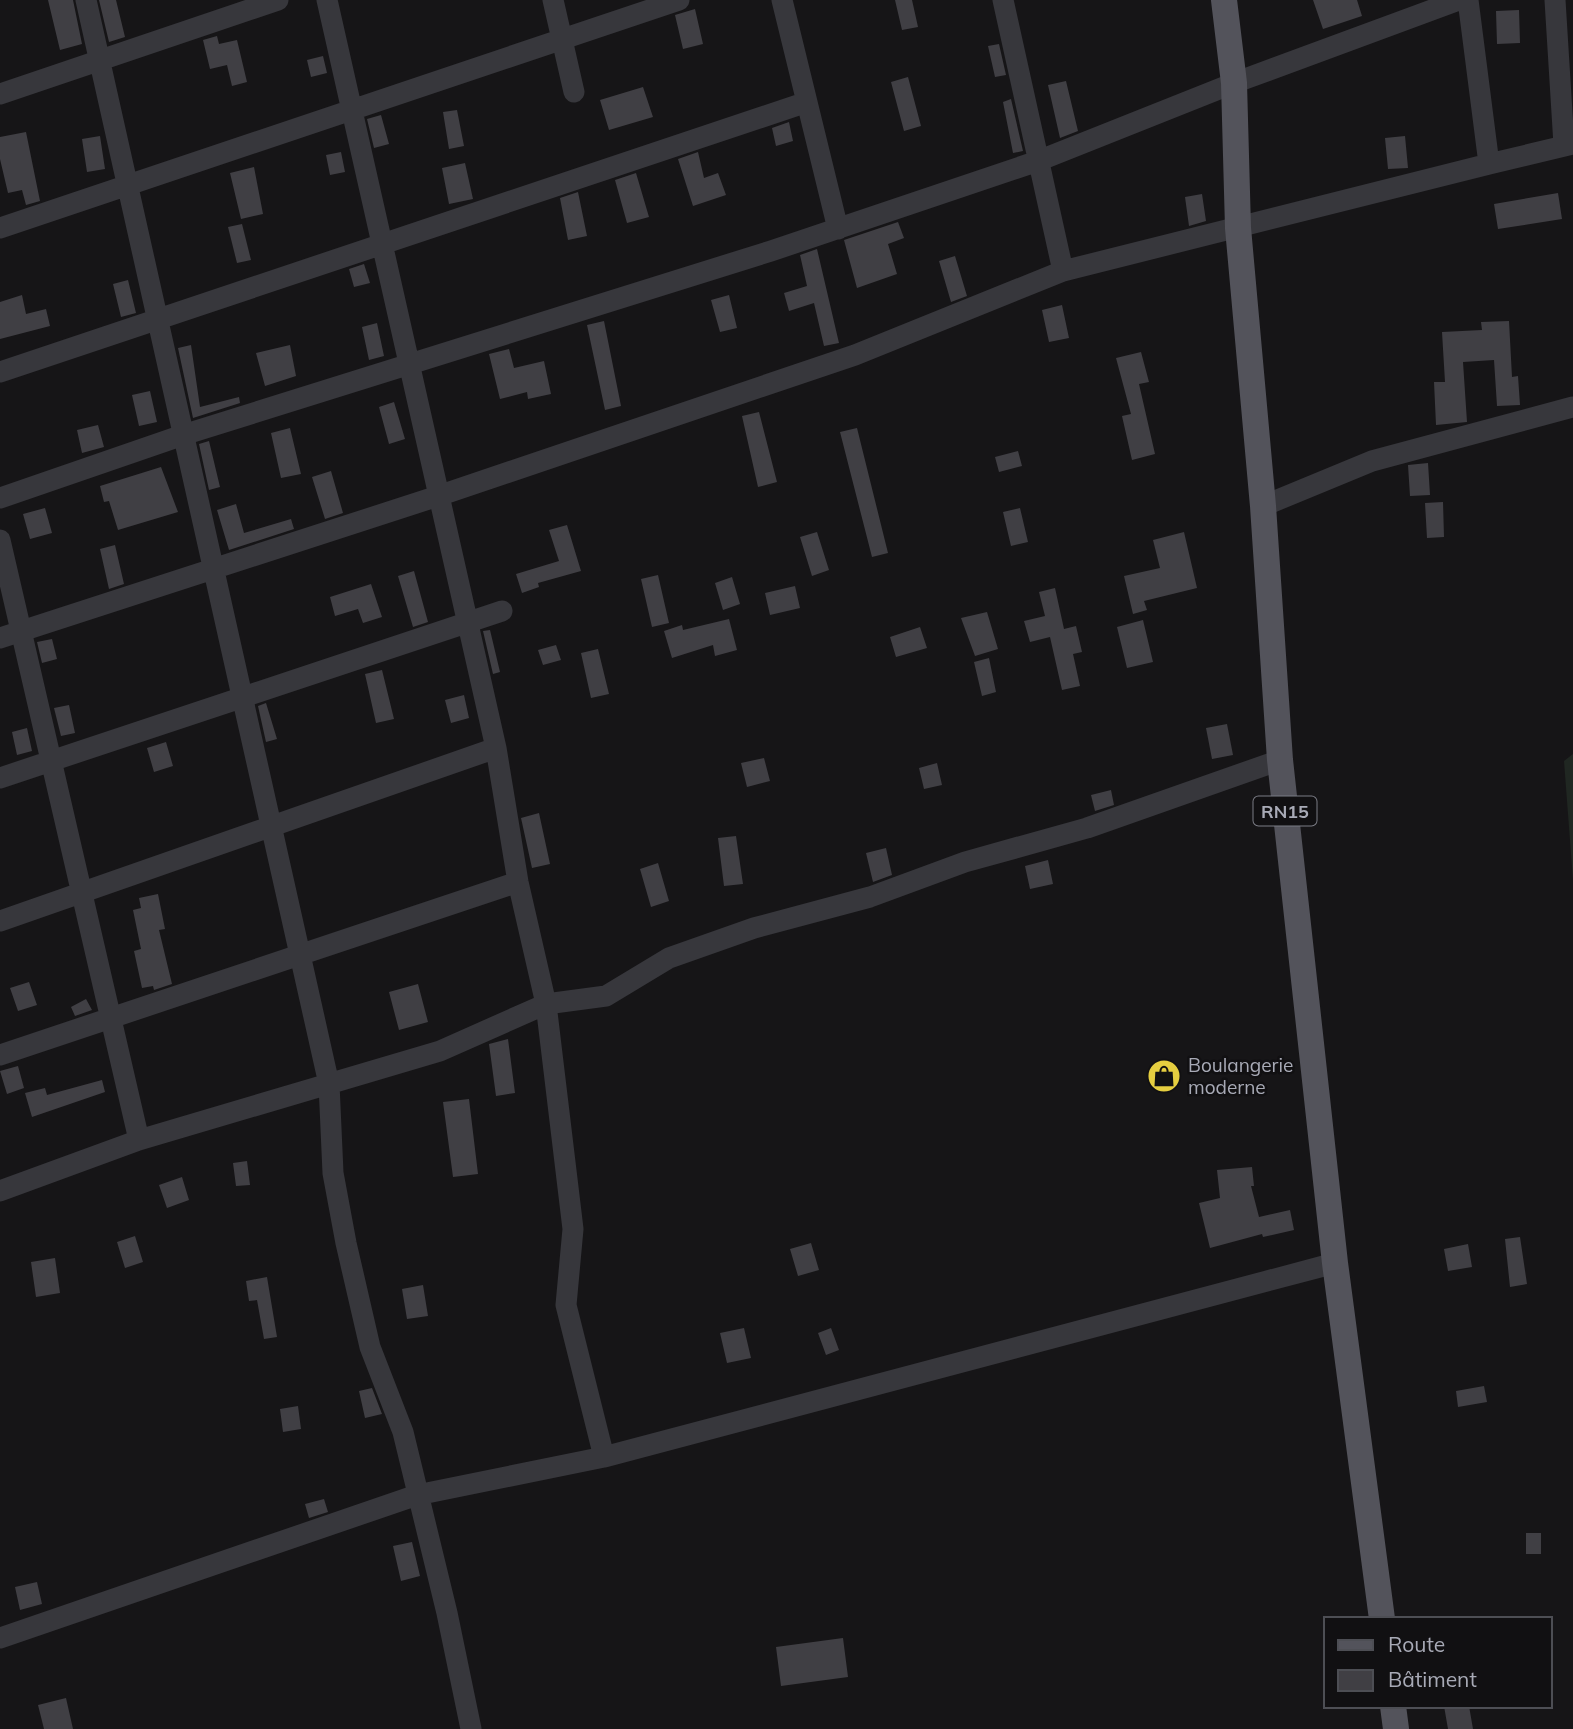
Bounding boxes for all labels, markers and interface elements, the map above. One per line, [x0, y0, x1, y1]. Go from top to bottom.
road number: RN15 [1254, 796, 1316, 826]
place label: Boulangerie moderne [1188, 1053, 1293, 1099]
shop icon: Boulangerie moderne [1145, 1057, 1183, 1095]
legend [1324, 1617, 1552, 1708]
text: Route [1388, 1631, 1445, 1657]
text: Bâtiment [1388, 1666, 1477, 1692]

